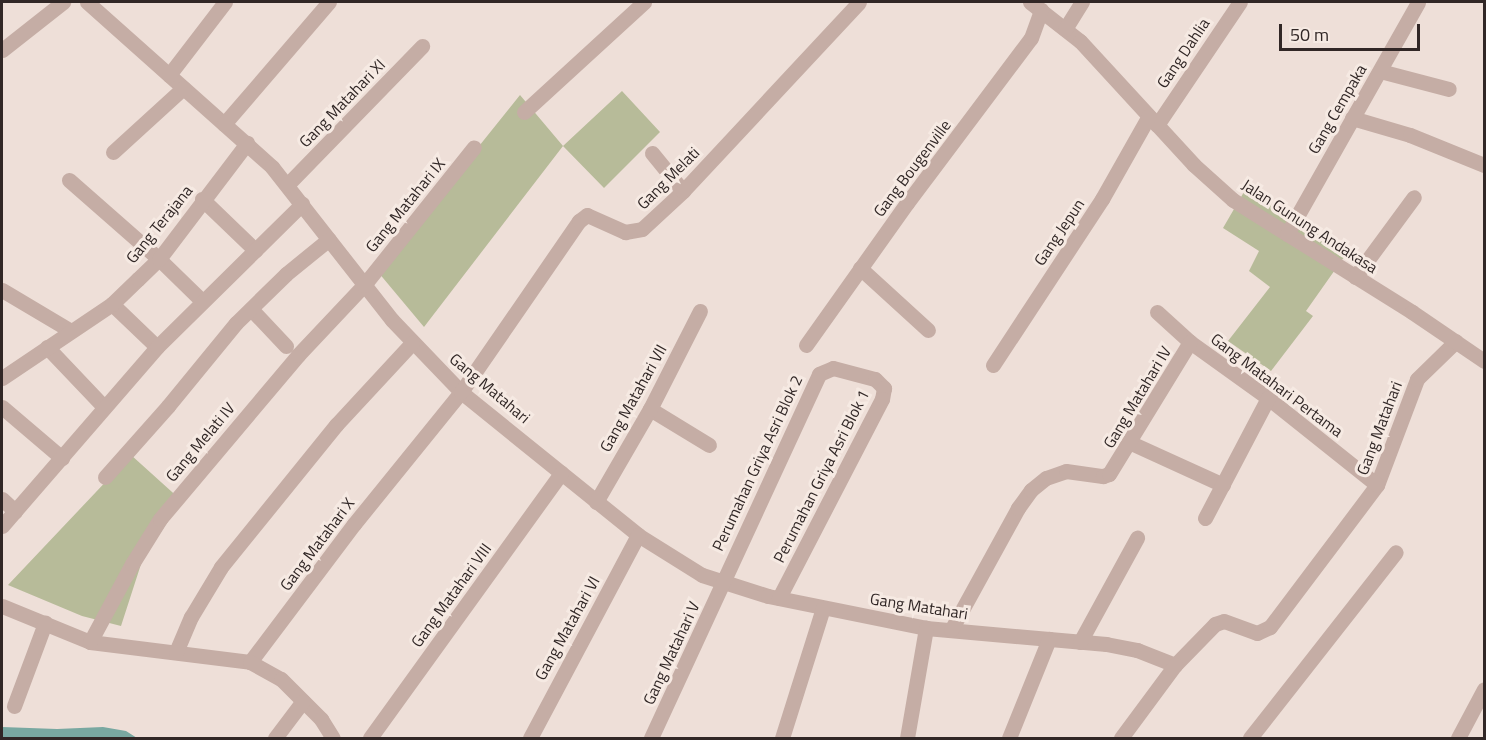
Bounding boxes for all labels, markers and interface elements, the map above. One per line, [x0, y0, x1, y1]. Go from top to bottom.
scale bar [1282, 12, 1423, 50]
street label: Gang Dahlia [1153, 14, 1213, 92]
text: 50 m [1290, 21, 1329, 48]
street label: Gang Matahari XI [295, 55, 389, 151]
street label: Gang Cempaka [1304, 61, 1370, 157]
street label: Gang Bougenville [869, 116, 955, 220]
street label: Gang Melati [633, 143, 703, 213]
street label: Gang Matahari IX [361, 154, 449, 256]
street label: Jalan Gunung Andakasa [1239, 175, 1381, 277]
street label: Gang Terajana [122, 181, 196, 267]
street label: Gang Jepun [1030, 195, 1088, 269]
street label: Gang Matahari Pertama [1207, 329, 1347, 441]
street label: Gang Matahari VII [596, 341, 670, 455]
street label: Gang Matahari IV [1099, 342, 1175, 452]
street label: Gang Matahari [446, 349, 534, 427]
street label: Perumahan Griya Asri Blok 2 [708, 372, 806, 554]
street label: Gang Matahari [1352, 378, 1406, 478]
street label: Perumahan Griya Asri Blok 1 [769, 386, 873, 566]
street label: Gang Melati IV [161, 399, 239, 485]
street label: Gang Matahari X [276, 494, 358, 594]
street label: Gang Matahari VIII [407, 539, 495, 651]
street label: Gang Matahari VI [531, 573, 603, 683]
street label: Gang Matahari [869, 589, 969, 623]
street label: Gang Matahari V [639, 598, 703, 708]

